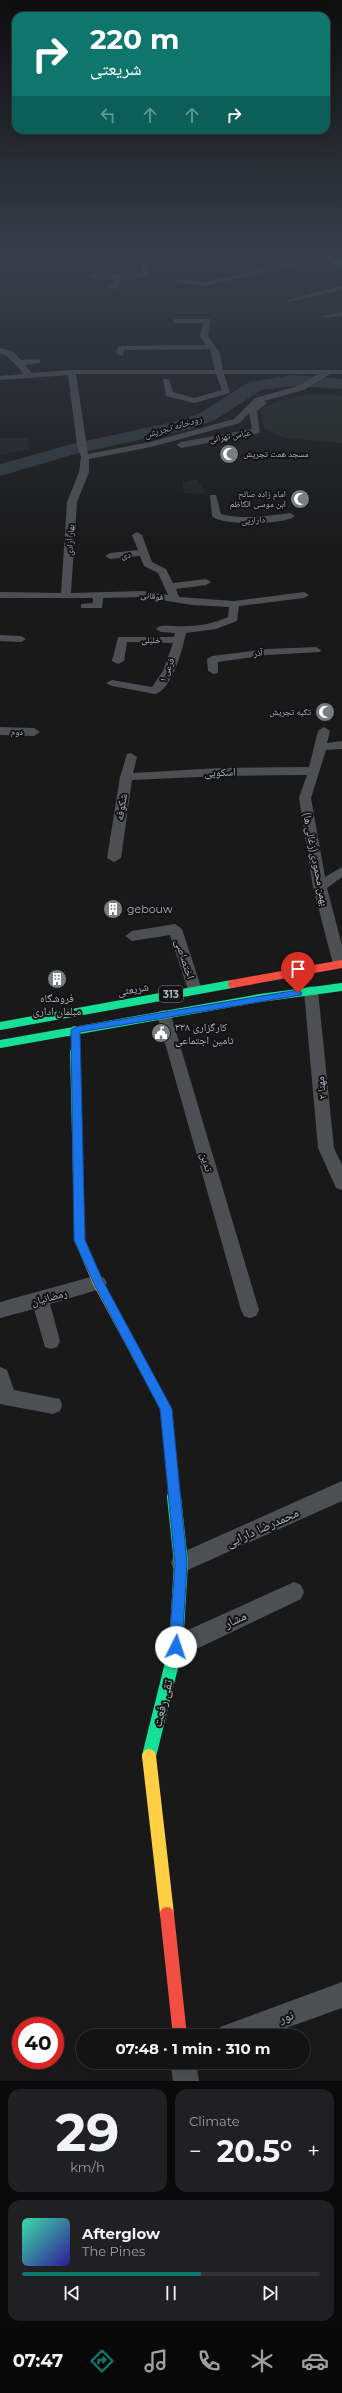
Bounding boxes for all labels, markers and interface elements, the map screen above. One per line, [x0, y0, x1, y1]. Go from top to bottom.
text: 220 m [90, 22, 179, 56]
icon: right [24, 28, 76, 80]
text: شریعتی [90, 58, 142, 80]
icon: left [97, 104, 119, 126]
icon: ahead [139, 104, 161, 126]
icon: ahead [181, 104, 203, 126]
icon: right [223, 104, 245, 126]
water label: رودخانه تجریش [143, 412, 204, 441]
street label: عباس تهرانی [208, 426, 252, 445]
mosque icon: مسجد همت تجریش [218, 443, 240, 465]
place label: مسجد همت تجریش [243, 448, 309, 459]
place label: امام زاده صالح ابن موسى الكاظم [230, 488, 286, 510]
mosque icon: امام زاده صالح ابن موسى الكاظم [289, 488, 311, 510]
street label: داراریی [240, 513, 266, 526]
street label: بهار آزادی [63, 524, 76, 556]
street label: دی [121, 549, 131, 560]
street label: فوقانی [140, 588, 164, 603]
street label: خلیلی [141, 634, 161, 645]
street label: آذر [252, 646, 264, 659]
street label: فرعی ۱ [157, 656, 176, 683]
mosque icon: تکیه تجریش [314, 701, 336, 723]
place label: تکیه تجریش [269, 706, 311, 717]
street label: دوم [11, 726, 24, 739]
street label: اسکویی [204, 764, 236, 780]
street label: شکوفه [112, 793, 130, 821]
street label: بهمن محمودی(زغالی ها) [300, 811, 332, 907]
building icon: gebouw [102, 898, 124, 920]
place label: gebouw [127, 902, 173, 916]
street label: اختصاصی [172, 937, 198, 981]
pin [281, 952, 315, 993]
icon: arrive [287, 958, 309, 980]
building icon: فروشگاه مبلمان اداری [46, 968, 68, 990]
street label: شریعتی [116, 979, 150, 999]
road number: 313 [159, 986, 183, 1002]
place label: فروشگاه مبلمان اداری [33, 991, 81, 1018]
place label: کارگزاری ٣٣٨ تامین اجتماعی [175, 1020, 235, 1047]
public building icon: کارگزاری ٣٣٨ تامین اجتماعی [150, 1022, 172, 1044]
street label: مهنا ۲ [313, 1076, 329, 1100]
street label: تدین [198, 1151, 217, 1174]
street label: رمضانیان [29, 1285, 69, 1309]
street label: محمدرضا دارایی [223, 1504, 301, 1551]
street label: مشار [220, 1607, 249, 1632]
position arrow [155, 1626, 197, 1668]
street label: تقی رفعت [148, 1677, 177, 1729]
street label: نور [275, 2006, 296, 2027]
speed limit sign: 40 [12, 2017, 64, 2069]
text: 07:48 · 1 min · 310 m [115, 2039, 271, 2058]
text: 29 [56, 2101, 119, 2164]
text: Climate [189, 2113, 240, 2129]
text: 20.5° [217, 2133, 292, 2170]
text: − [189, 2138, 202, 2165]
text: + [307, 2138, 320, 2165]
text: km/h [70, 2159, 105, 2175]
text: Afterglow [82, 2224, 160, 2243]
text: The Pines [82, 2243, 145, 2259]
icon: previous [61, 2282, 83, 2304]
icon: pause [160, 2282, 182, 2304]
icon: next [259, 2282, 281, 2304]
icon: directions [88, 2347, 116, 2375]
icon: music [142, 2347, 170, 2375]
icon: phone [195, 2347, 223, 2375]
icon: climate [248, 2347, 276, 2375]
icon: car [301, 2347, 329, 2375]
text: 07:47 [13, 2350, 63, 2372]

